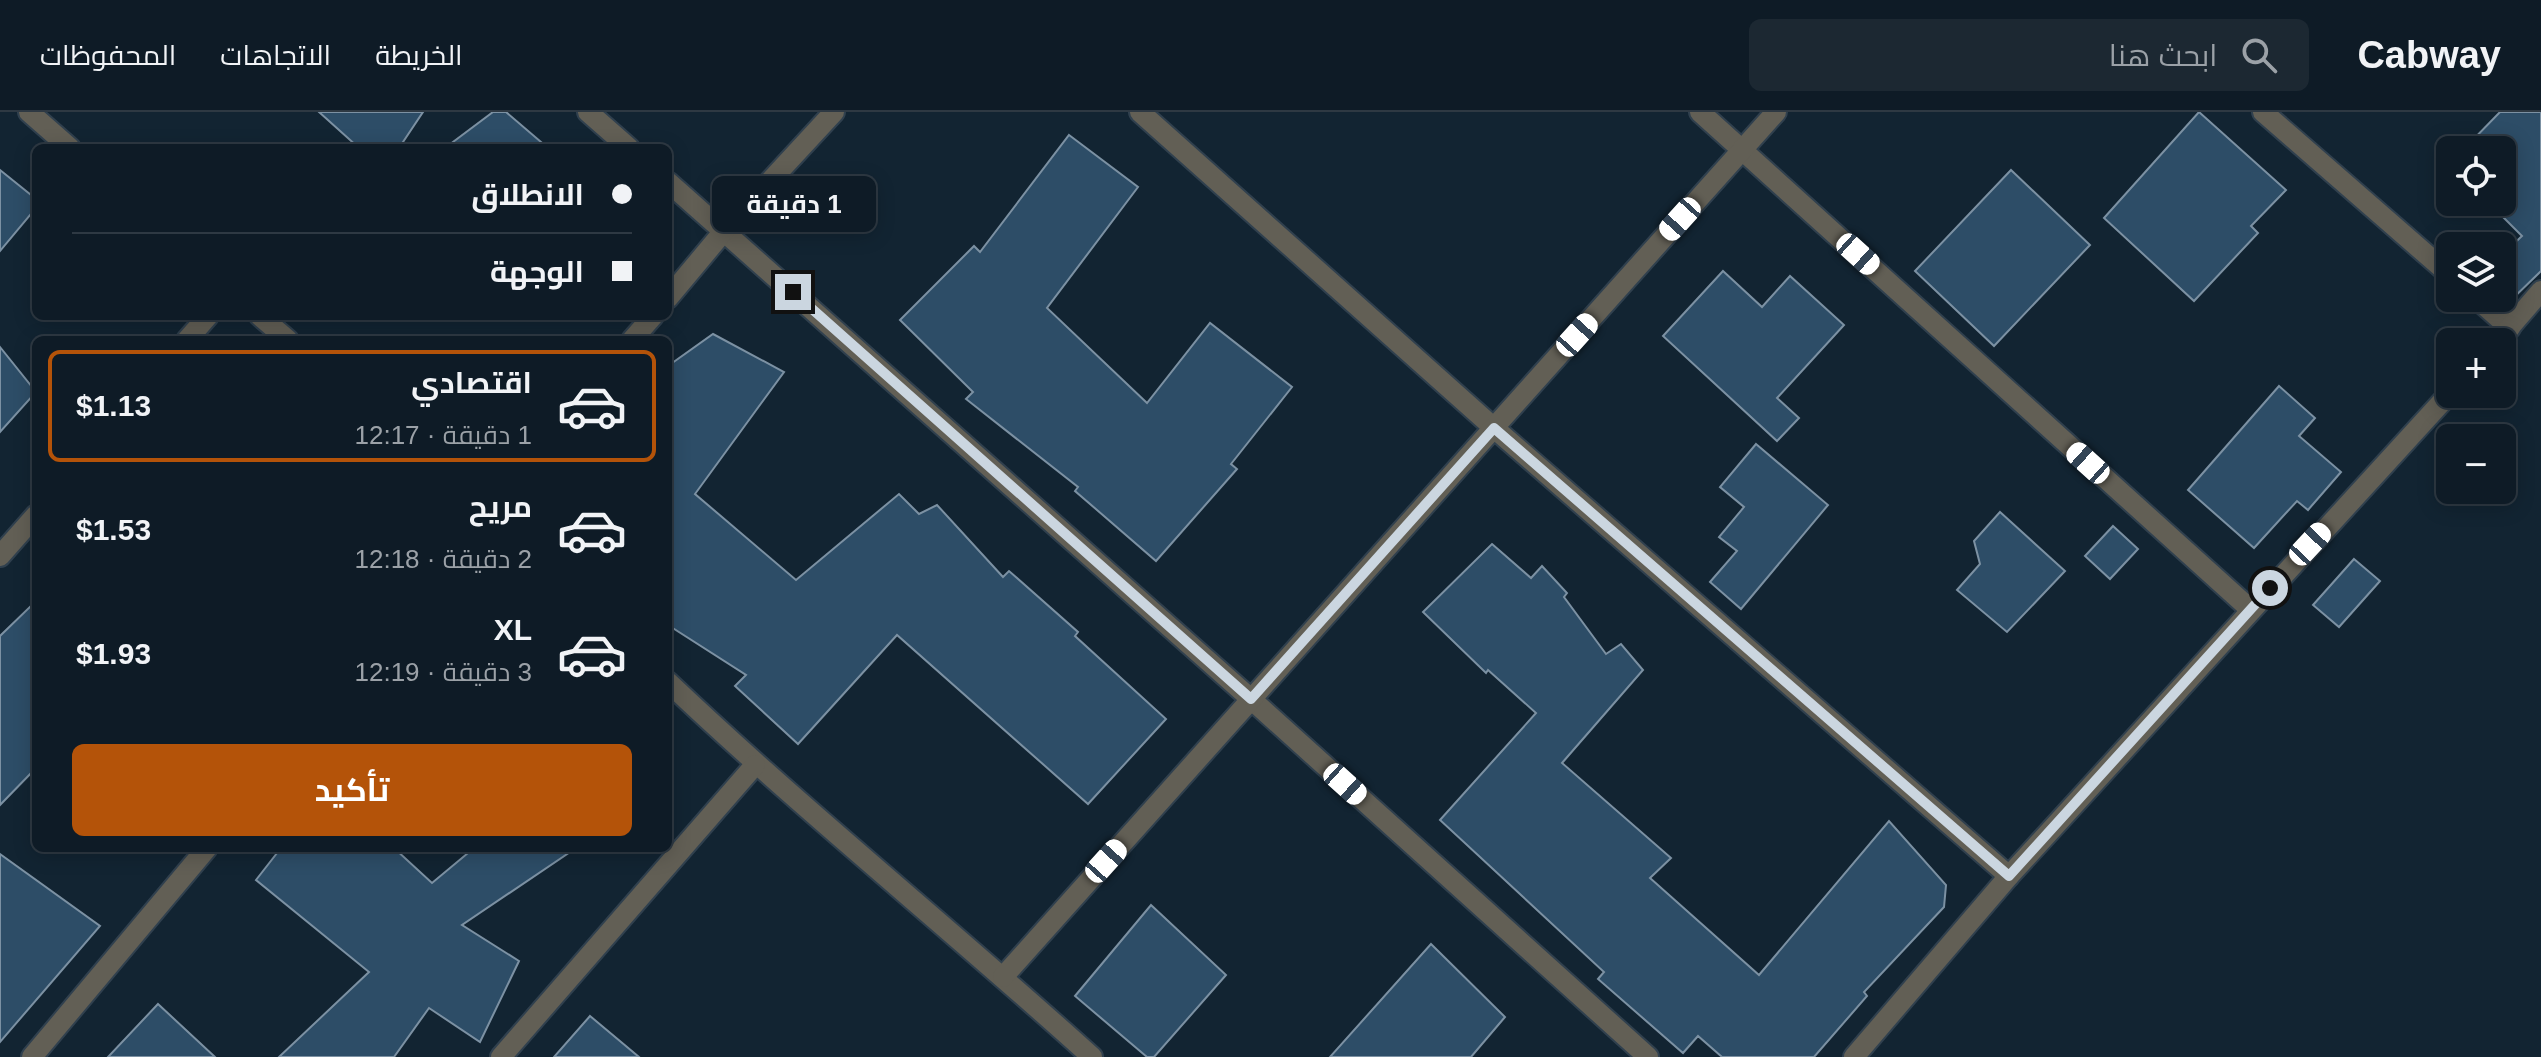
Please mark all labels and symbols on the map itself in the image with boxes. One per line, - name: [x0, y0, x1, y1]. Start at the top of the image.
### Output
- callout: 1 دقيقة: [711, 176, 875, 232]
- car: [1655, 193, 1705, 245]
- car: [1832, 229, 1884, 279]
- route end: [775, 274, 811, 310]
- car: [1552, 309, 1602, 361]
- car: [2062, 438, 2114, 488]
- car: [2285, 518, 2335, 570]
- route start: [2252, 570, 2288, 606]
- car: [1319, 759, 1371, 809]
- car: [1081, 835, 1131, 887]

